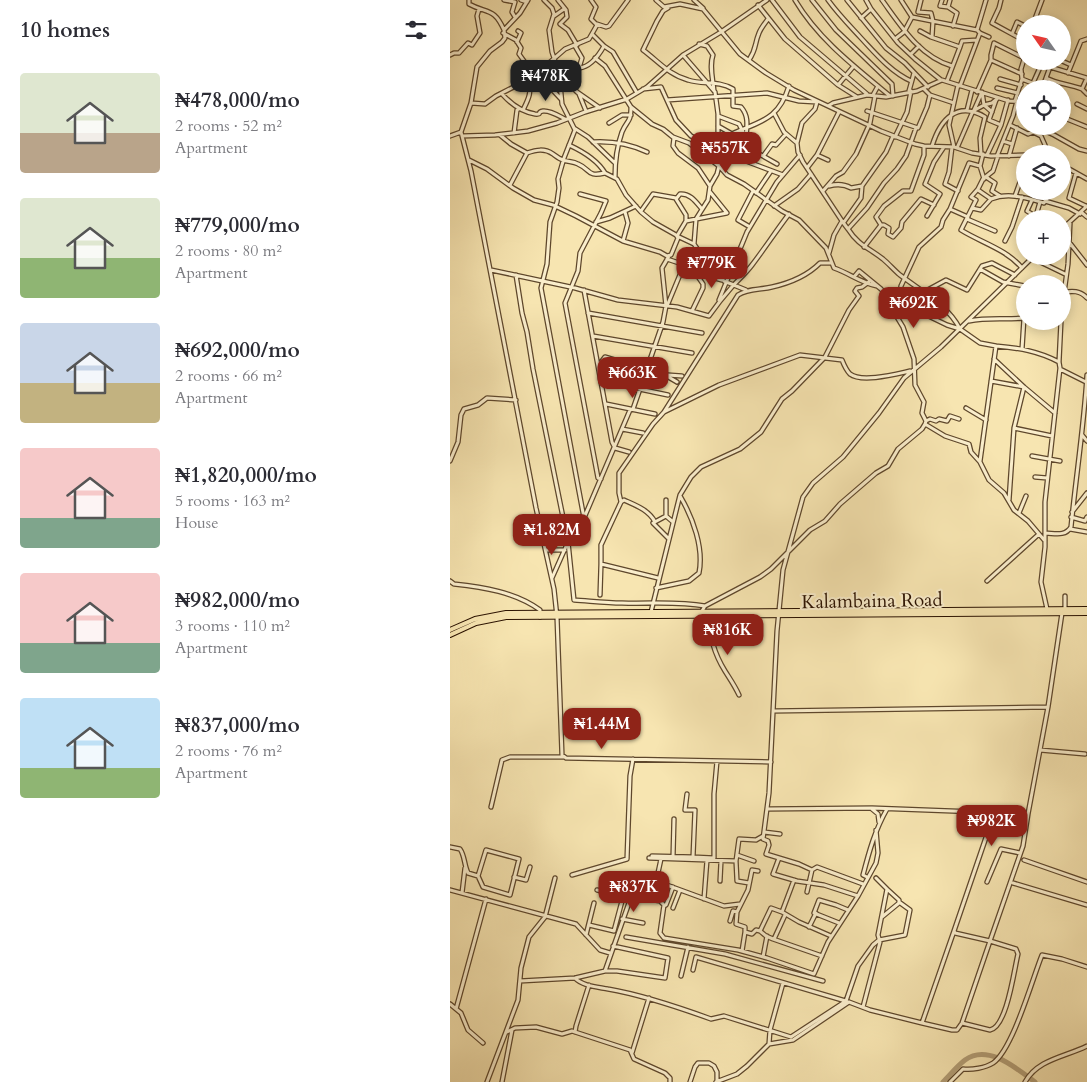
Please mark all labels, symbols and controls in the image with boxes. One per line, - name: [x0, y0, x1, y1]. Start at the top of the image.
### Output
- north arrow: [1016, 15, 1071, 70]
- map controls: [1016, 15, 1071, 330]
- text: 10 homes: [20, 16, 110, 45]
- icon: filters: [402, 16, 430, 44]
- pin: ₦478K: [511, 59, 581, 102]
- text: ₦478K: [521, 65, 571, 87]
- button: locate: [1016, 80, 1071, 135]
- text: ₦478,000/mo: [175, 86, 300, 115]
- icon: home: [60, 93, 120, 153]
- text: 2 rooms · 52 m²: [175, 115, 282, 137]
- pin: ₦557K: [691, 132, 761, 174]
- text: Apartment: [175, 137, 248, 159]
- text: ₦557K: [701, 137, 751, 159]
- button: layers: [1016, 145, 1071, 200]
- button: +: [1016, 210, 1071, 265]
- text: ₦779,000/mo: [175, 211, 300, 240]
- icon: home: [60, 218, 120, 278]
- text: 2 rooms · 80 m²: [175, 240, 282, 262]
- pin: ₦779K: [677, 246, 747, 289]
- text: ₦779K: [687, 252, 737, 274]
- text: Apartment: [175, 262, 248, 284]
- button: −: [1016, 275, 1071, 330]
- pin: ₦692K: [879, 286, 949, 329]
- text: ₦692K: [889, 292, 939, 314]
- text: ₦692,000/mo: [175, 336, 300, 365]
- icon: home: [60, 343, 120, 403]
- pin: ₦663K: [598, 356, 668, 399]
- text: ₦663K: [608, 362, 658, 384]
- text: 2 rooms · 66 m²: [175, 365, 282, 387]
- text: Apartment: [175, 387, 248, 409]
- text: ₦1,820,000/mo: [175, 461, 317, 490]
- icon: home: [60, 468, 120, 528]
- text: 5 rooms · 163 m²: [175, 490, 290, 512]
- text: House: [175, 512, 218, 534]
- pin: ₦1.82M: [511, 514, 593, 556]
- text: ₦1.82M: [524, 519, 580, 541]
- text: ₦982,000/mo: [175, 586, 300, 615]
- street label: Kalambaina Road: [801, 587, 943, 615]
- icon: home: [60, 593, 120, 653]
- pin: ₦816K: [693, 614, 763, 656]
- text: 3 rooms · 110 m²: [175, 615, 290, 637]
- text: ₦816K: [703, 619, 753, 641]
- text: Apartment: [175, 637, 248, 659]
- pin: ₦1.44M: [561, 708, 643, 750]
- text: ₦837,000/mo: [175, 711, 300, 740]
- text: ₦1.44M: [574, 713, 630, 735]
- icon: home: [60, 718, 120, 778]
- text: 2 rooms · 76 m²: [175, 740, 282, 762]
- text: Apartment: [175, 762, 248, 784]
- pin: ₦982K: [957, 804, 1027, 847]
- text: ₦982K: [967, 810, 1017, 832]
- pin: ₦837K: [599, 870, 669, 913]
- text: ₦837K: [609, 876, 659, 898]

